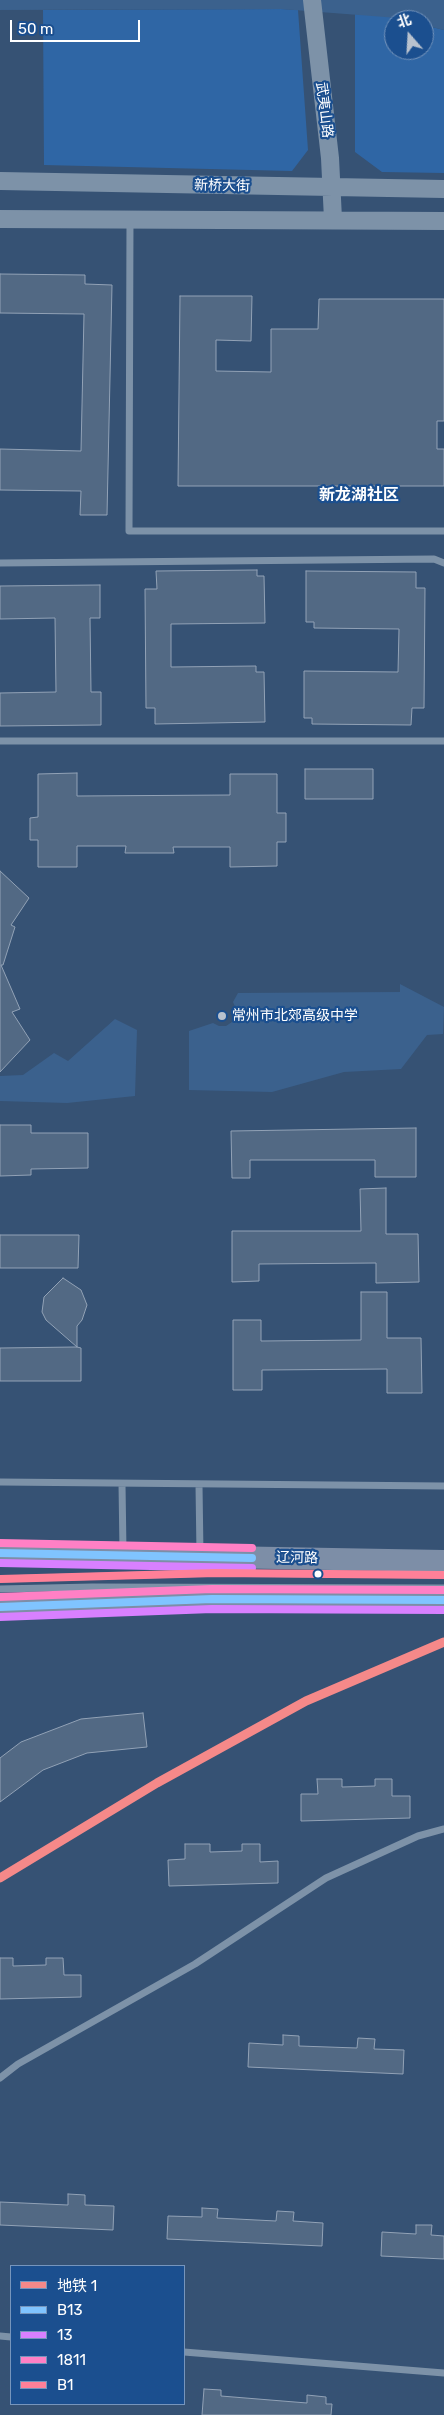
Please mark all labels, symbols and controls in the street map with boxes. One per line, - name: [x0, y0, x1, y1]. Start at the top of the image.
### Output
- scale bar: [12, 10, 142, 42]
- north arrow: [384, 10, 434, 60]
- text: 北: [395, 11, 414, 32]
- text: 50 m: [18, 20, 53, 38]
- street label: 武夷山路: [312, 81, 336, 139]
- street label: 新桥大街: [194, 177, 250, 195]
- district label: 新龙湖社区: [319, 485, 399, 505]
- place label: 常州市北郊高级中学: [232, 1008, 358, 1024]
- marker: 常州市北郊高级中学: [216, 1010, 228, 1022]
- street label: 辽河路: [276, 1549, 318, 1567]
- unlabelled marker: [313, 1569, 323, 1579]
- legend: [10, 2265, 185, 2405]
- text: 地铁 1: [57, 2277, 97, 2295]
- text: B13: [57, 2301, 82, 2319]
- text: 13: [57, 2326, 72, 2344]
- text: 1811: [57, 2351, 86, 2369]
- text: B1: [57, 2376, 73, 2394]

